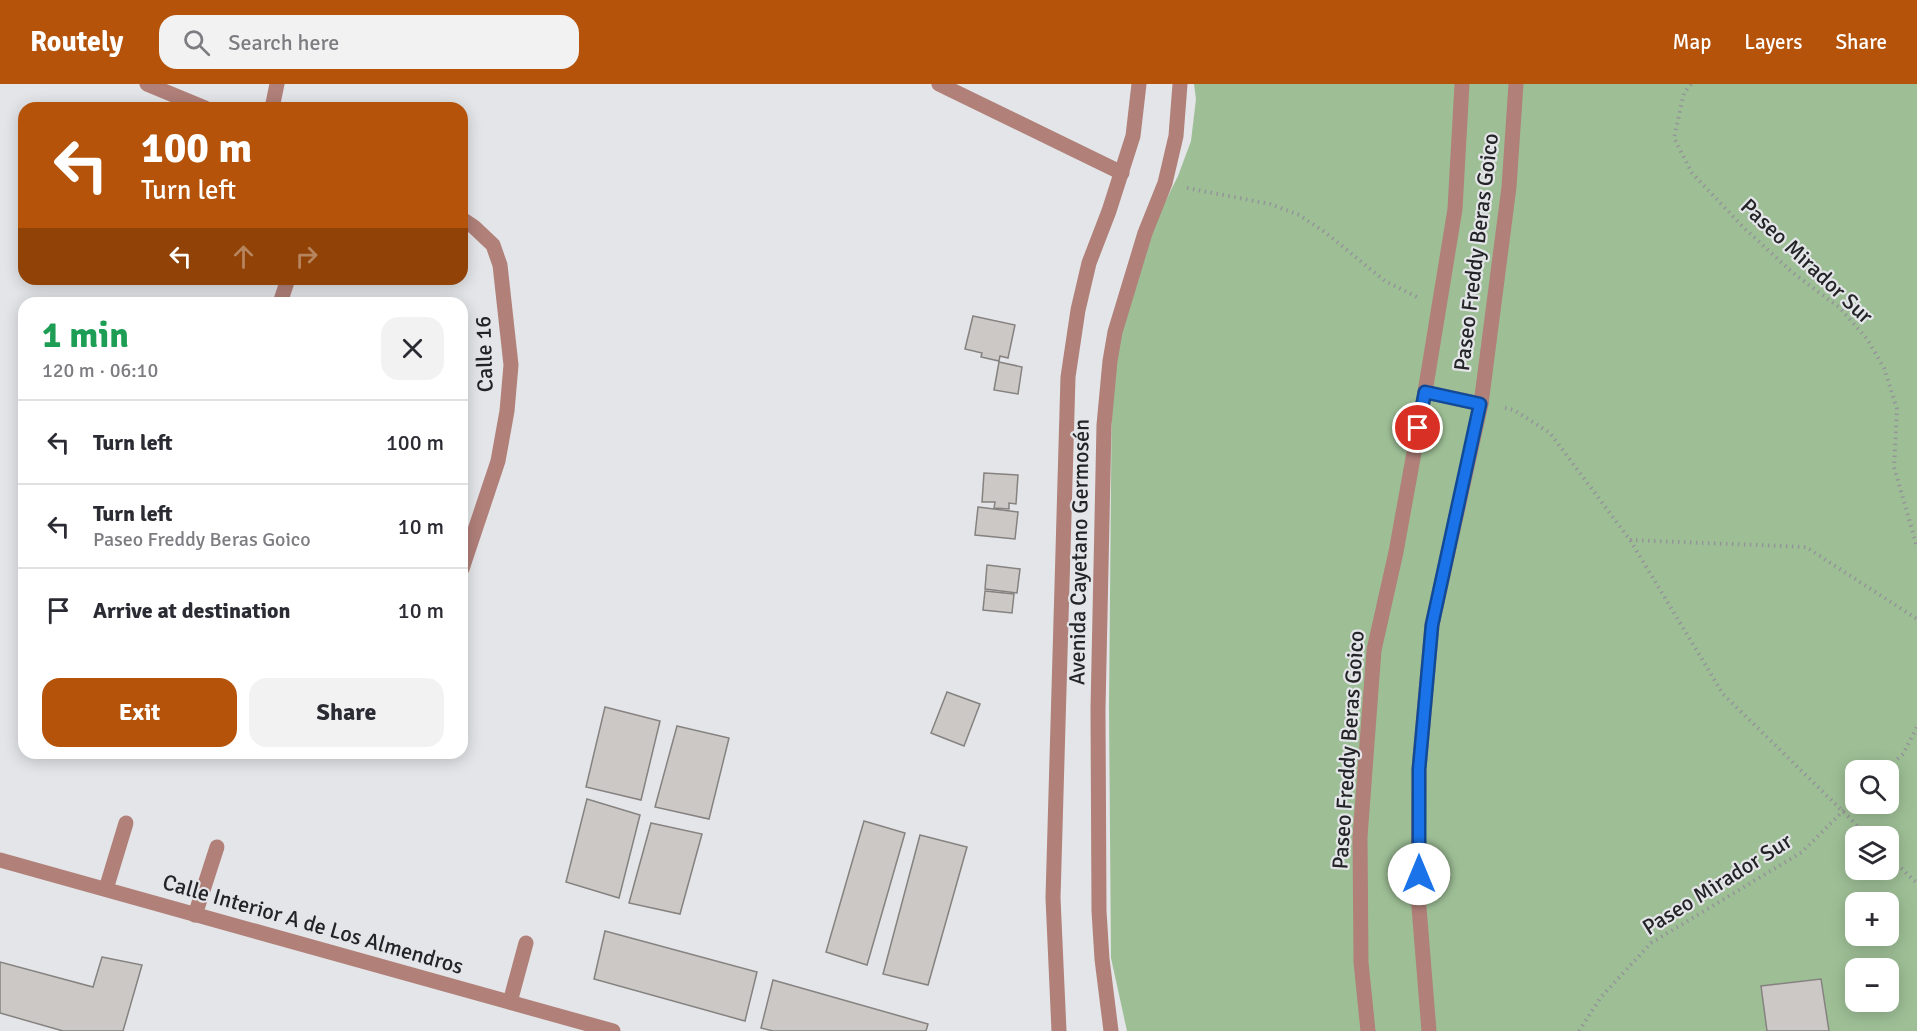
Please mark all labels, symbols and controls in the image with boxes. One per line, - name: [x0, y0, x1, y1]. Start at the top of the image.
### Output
- search box: [159, 15, 579, 69]
- text: Routely: [30, 25, 123, 59]
- icon: search: [180, 26, 213, 59]
- text: Search here: [228, 29, 339, 56]
- text: Map: [1673, 29, 1711, 55]
- text: Layers: [1744, 29, 1802, 55]
- text: Share: [1835, 29, 1887, 55]
- text: 100 m: [141, 123, 252, 174]
- icon: left: [42, 126, 120, 204]
- street label: Paseo Freddy Beras Goico: [1448, 132, 1504, 372]
- text: Turn left: [141, 174, 236, 207]
- street label: Paseo Mirador Sur: [1735, 193, 1879, 329]
- icon: left: [164, 240, 197, 273]
- icon: ahead: [227, 240, 260, 273]
- icon: right: [290, 240, 323, 273]
- text: 1 min: [42, 313, 129, 358]
- street label: Calle 16: [469, 315, 499, 393]
- button: close: [381, 317, 444, 380]
- text: 120 m · 06:10: [42, 358, 158, 383]
- pin: [1392, 402, 1443, 453]
- icon: arrive: [1401, 411, 1434, 444]
- street label: Avenida Cayetano Germosén: [1063, 419, 1095, 685]
- icon: left: [42, 426, 75, 459]
- text: Turn left: [93, 429, 173, 456]
- text: 100 m: [386, 429, 444, 456]
- text: Turn left: [93, 500, 173, 527]
- icon: left: [42, 510, 75, 543]
- text: 10 m: [398, 513, 444, 540]
- text: Paseo Freddy Beras Goico: [93, 527, 311, 552]
- icon: arrive: [42, 594, 75, 627]
- text: Arrive at destination: [93, 597, 290, 624]
- text: 10 m: [398, 597, 444, 624]
- street label: Paseo Freddy Beras Goico: [1326, 630, 1370, 870]
- button: Exit: [42, 678, 237, 747]
- button: Share: [249, 678, 444, 747]
- map controls: [1845, 760, 1899, 1012]
- button: search: [1845, 760, 1899, 814]
- button: layers: [1845, 826, 1899, 880]
- street label: Paseo Mirador Sur: [1637, 827, 1797, 941]
- position arrow: [1387, 842, 1451, 906]
- street label: Calle Interior A de Los Almendros: [159, 868, 467, 980]
- button: +: [1845, 892, 1899, 946]
- button: −: [1845, 958, 1899, 1012]

